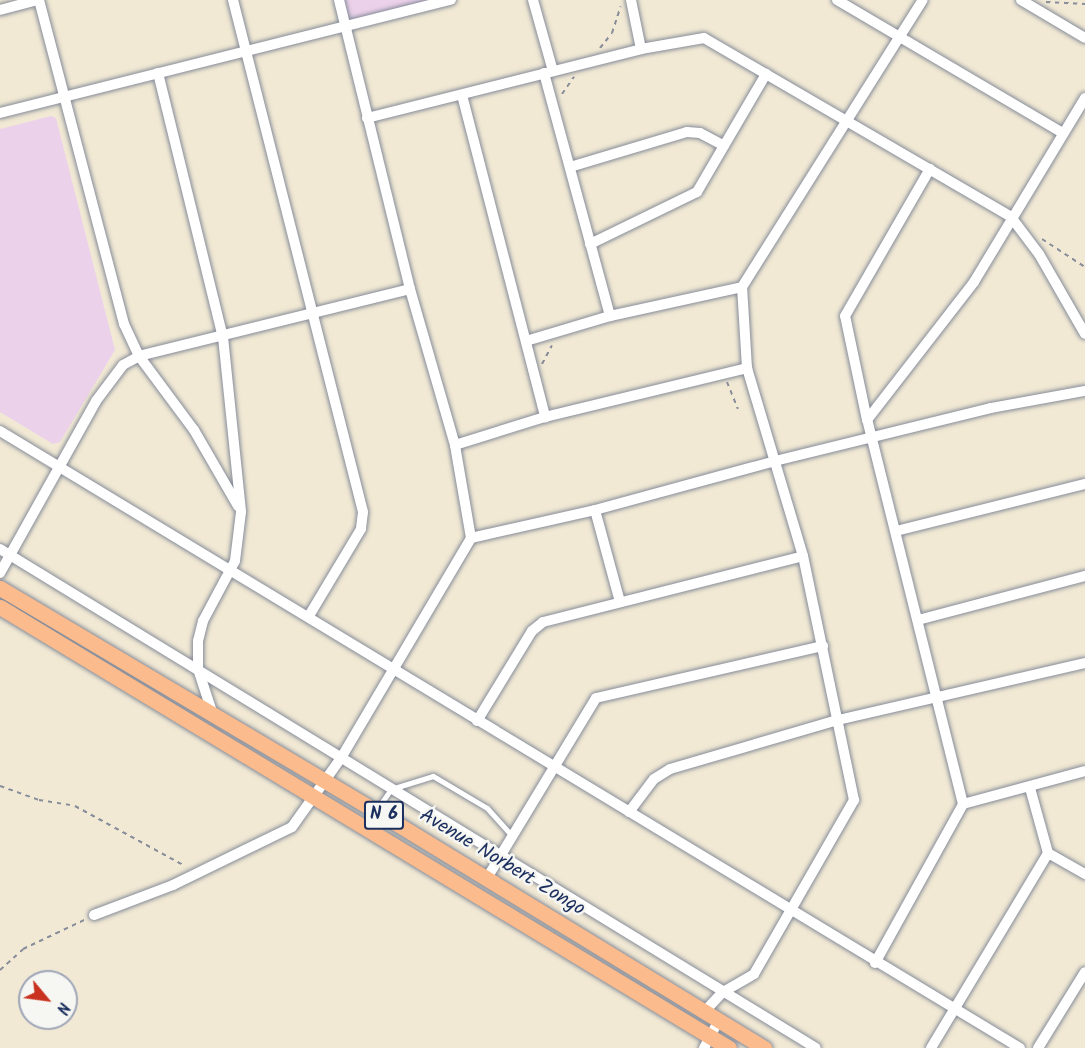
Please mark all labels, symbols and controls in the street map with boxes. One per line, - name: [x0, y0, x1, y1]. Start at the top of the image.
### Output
- road number: N 6: [363, 800, 405, 830]
- street label: Avenue Norbert Zongo: [415, 804, 589, 922]
- north arrow: [18, 970, 78, 1030]
- text: N: [49, 998, 76, 1018]

